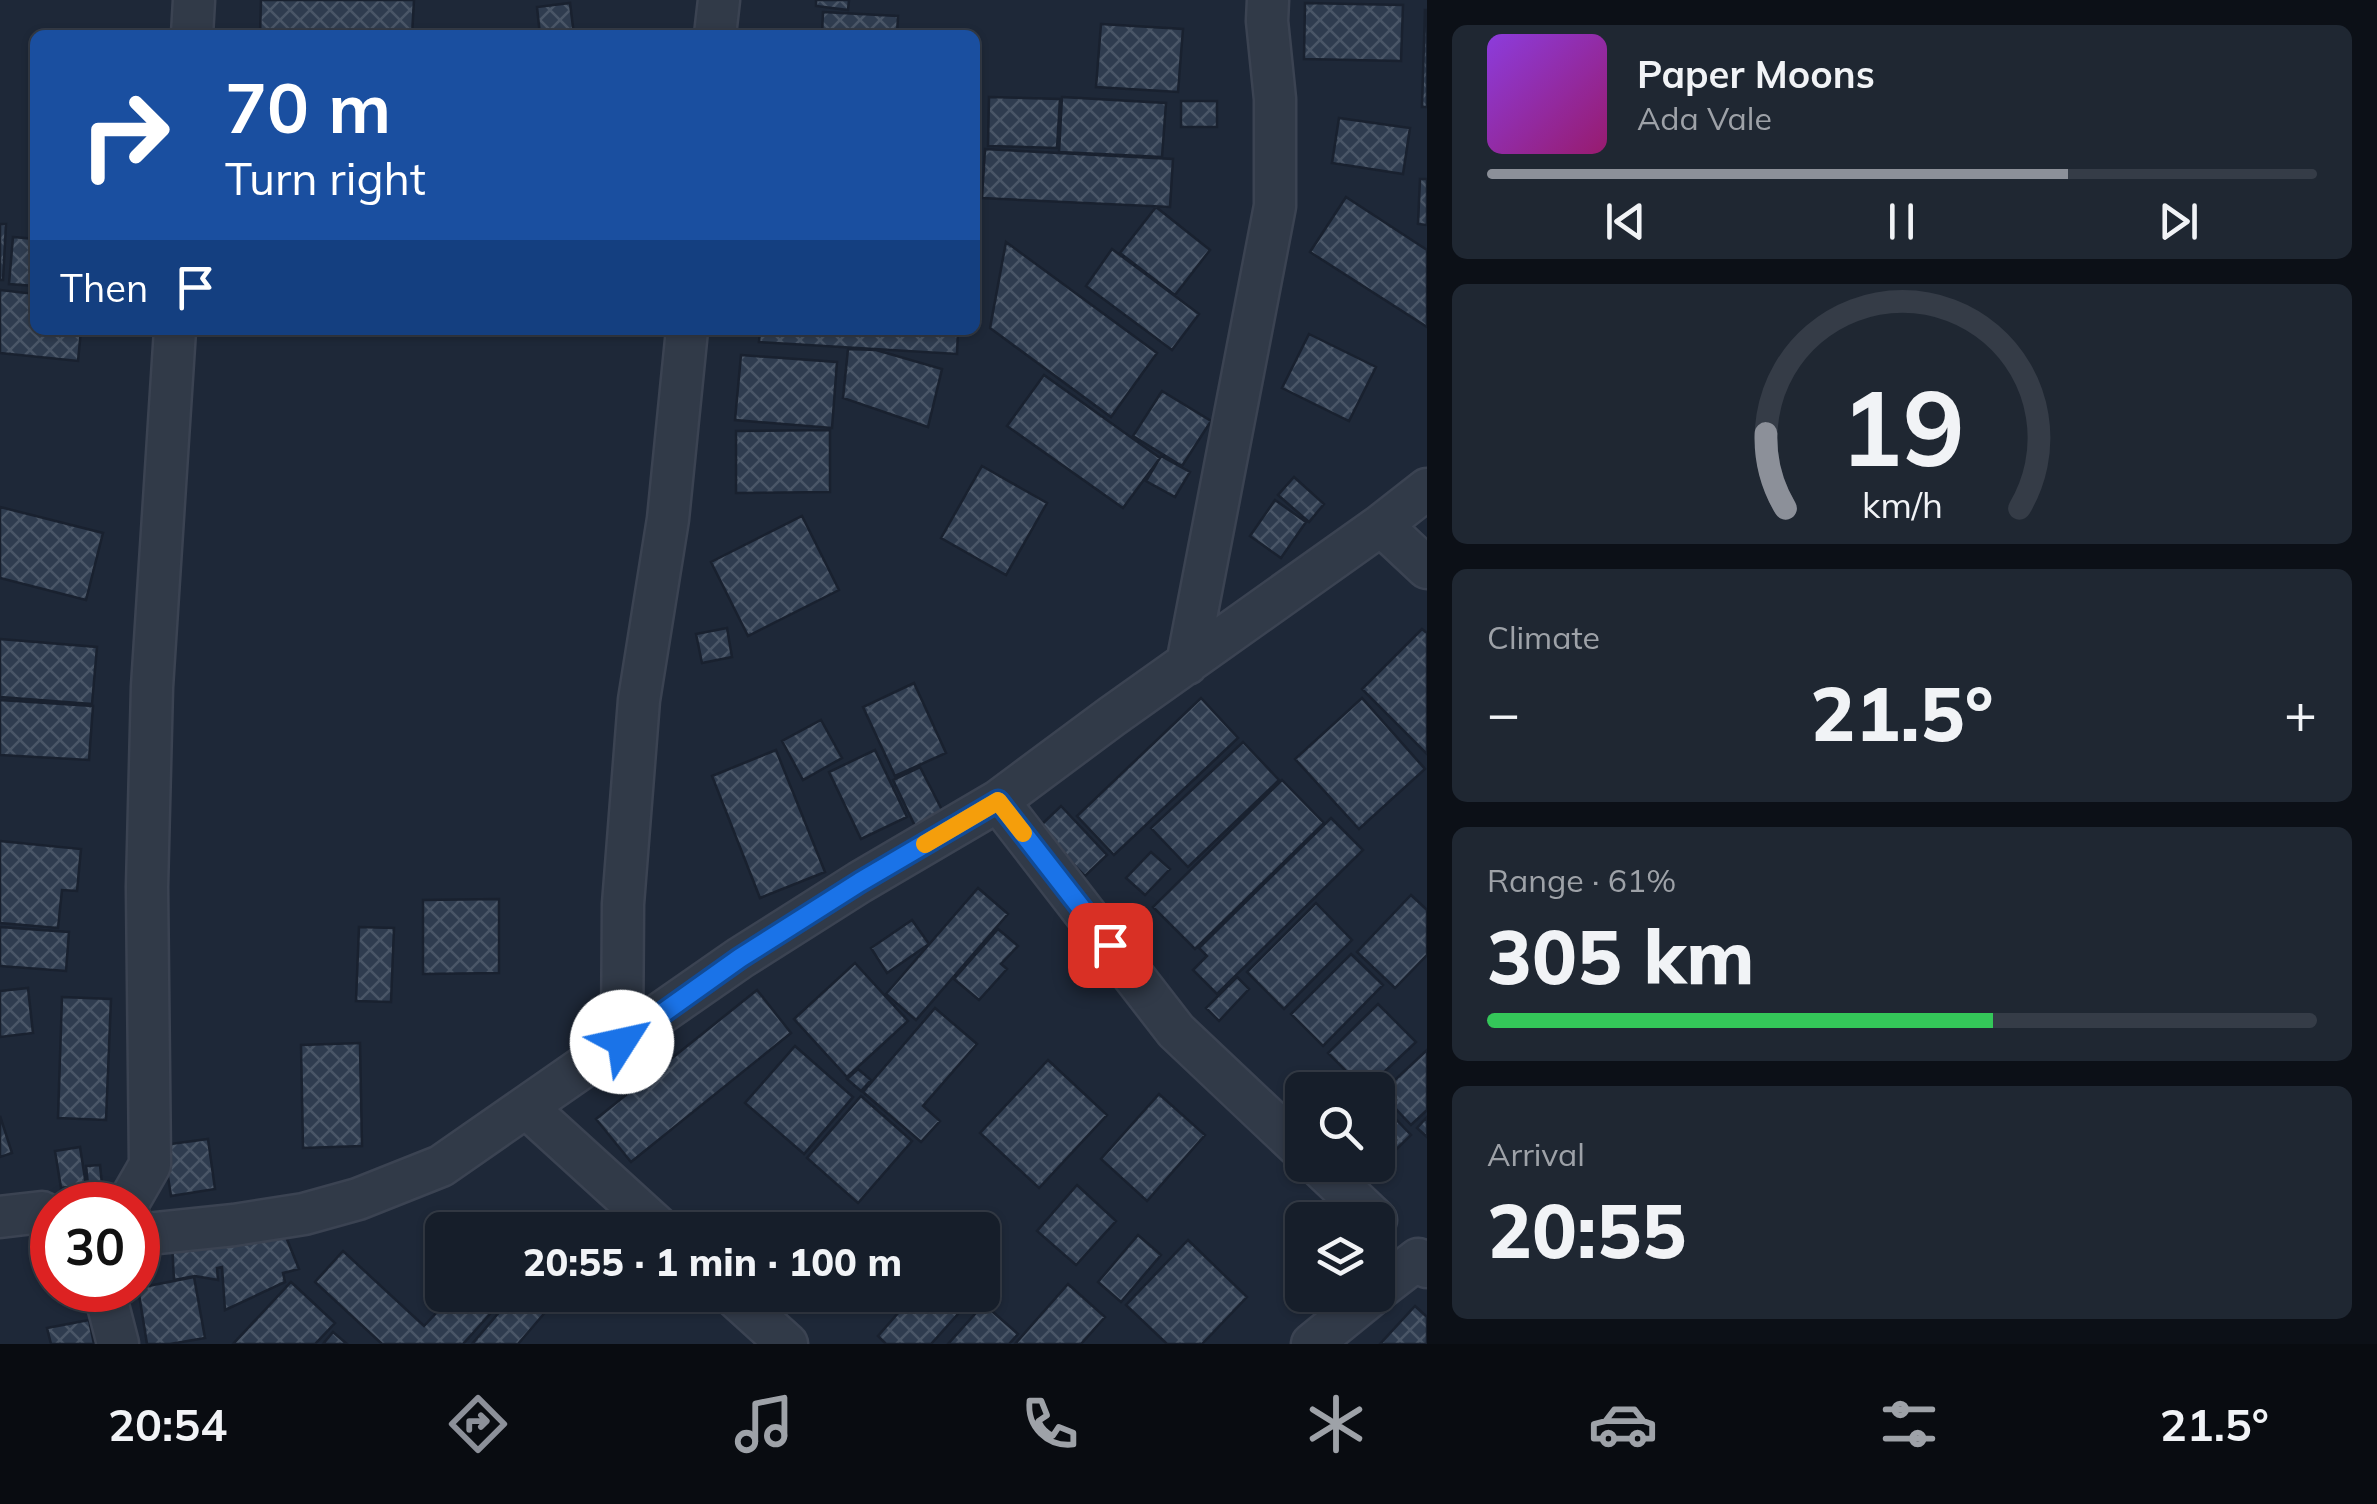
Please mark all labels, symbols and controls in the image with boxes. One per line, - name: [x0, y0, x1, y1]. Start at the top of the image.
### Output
- text: Paper Moons: [1637, 50, 1875, 98]
- text: 70 m: [225, 63, 391, 151]
- icon: right: [60, 70, 190, 200]
- text: Ada Vale: [1637, 98, 1772, 138]
- text: Turn right: [225, 150, 426, 206]
- icon: previous: [1598, 194, 1653, 249]
- icon: pause: [1874, 194, 1929, 249]
- icon: next: [2151, 194, 2206, 249]
- icon: arrive: [168, 260, 223, 315]
- text: Then: [60, 264, 148, 312]
- text: 19: [1840, 361, 1964, 492]
- text: km/h: [1862, 482, 1942, 527]
- text: Climate: [1487, 617, 1600, 657]
- text: 21.5°: [1810, 666, 1994, 760]
- text: −: [1487, 678, 1520, 747]
- text: +: [2284, 678, 2317, 747]
- text: Range · 61%: [1487, 860, 1676, 900]
- pin: [1068, 903, 1153, 988]
- text: 305 km: [1487, 909, 1755, 1003]
- icon: arrive: [1083, 918, 1138, 973]
- position arrow: [570, 990, 674, 1094]
- map controls: [1285, 1072, 1395, 1312]
- button: search: [1285, 1072, 1395, 1182]
- text: Arrival: [1487, 1134, 1585, 1174]
- speed limit sign: 30: [30, 1182, 160, 1312]
- text: 20:55: [1487, 1183, 1687, 1277]
- button: layers: [1285, 1202, 1395, 1312]
- text: 20:55 · 1 min · 100 m: [523, 1238, 902, 1286]
- icon: directions: [443, 1389, 513, 1459]
- icon: music: [729, 1389, 799, 1459]
- icon: phone: [1015, 1389, 1085, 1459]
- icon: climate: [1301, 1389, 1371, 1459]
- icon: car: [1588, 1389, 1658, 1459]
- icon: filters: [1874, 1389, 1944, 1459]
- text: 20:54: [108, 1396, 227, 1452]
- text: 21.5°: [2160, 1396, 2269, 1452]

